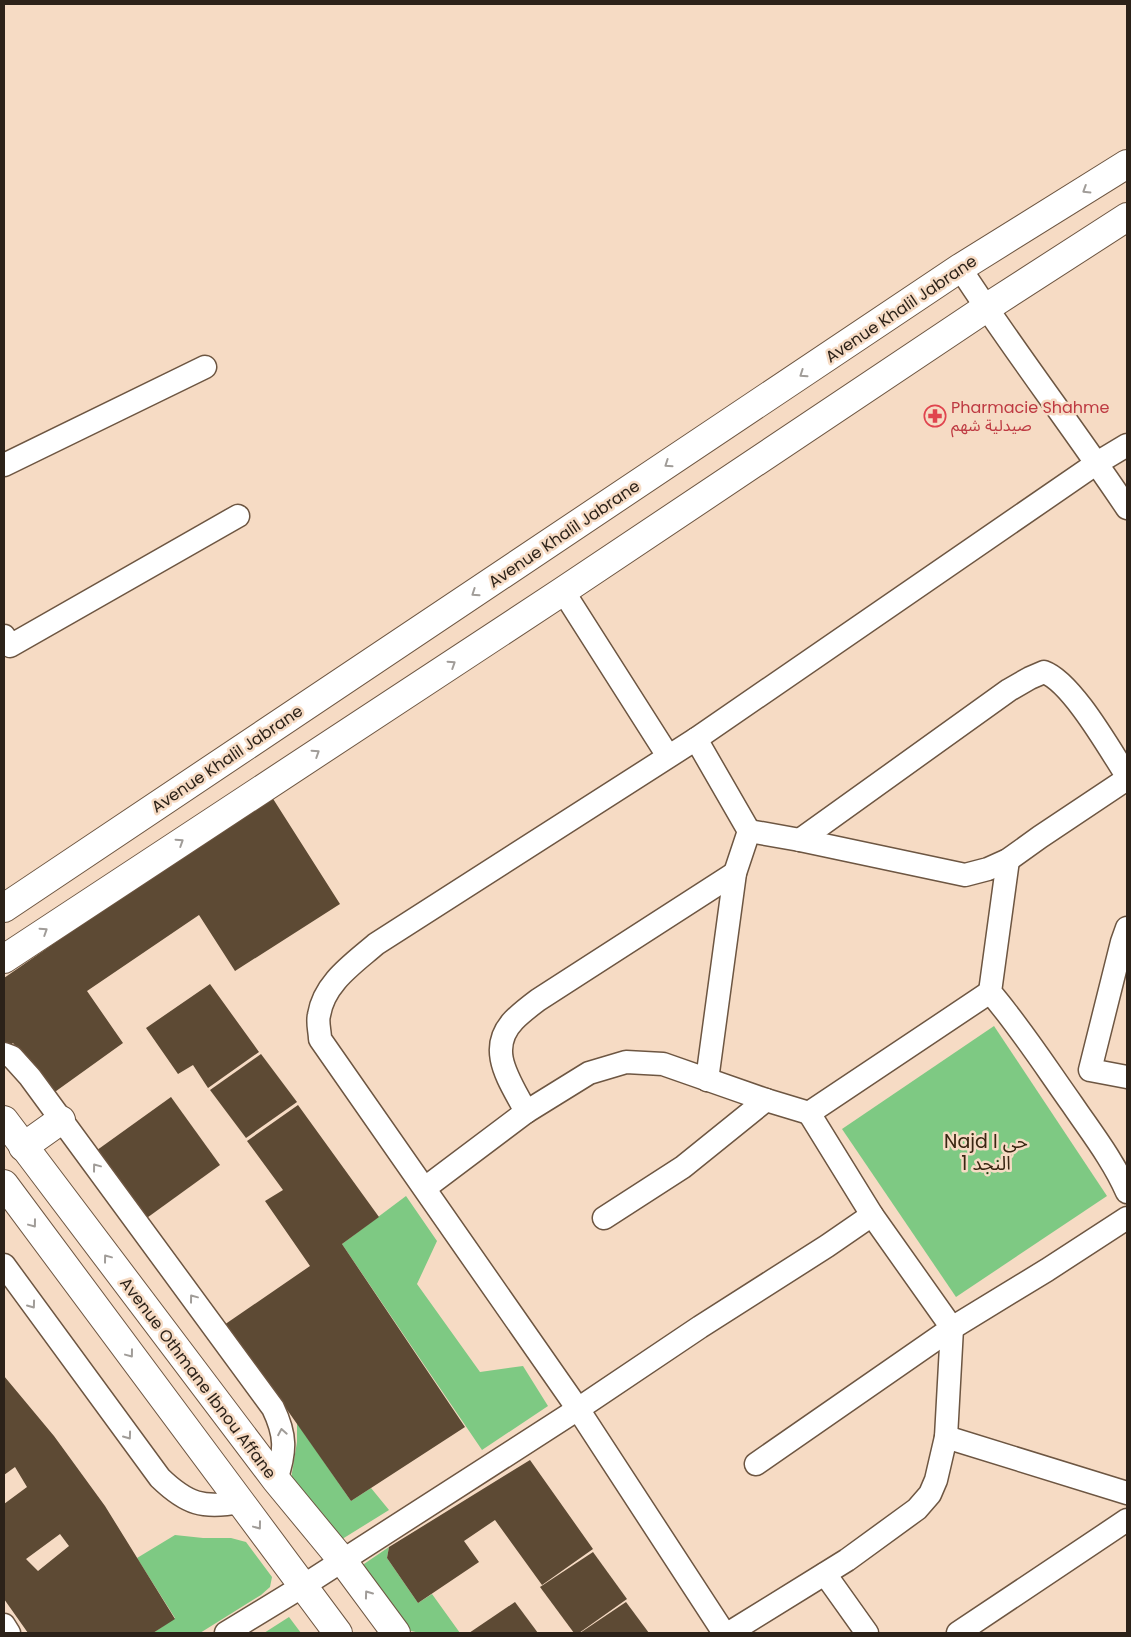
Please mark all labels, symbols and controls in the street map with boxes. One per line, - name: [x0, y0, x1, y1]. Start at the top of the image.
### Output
- one-way arrow: [1082, 183, 1091, 193]
- street label: Avenue Khalil Jabrane: [821, 250, 981, 368]
- one-way arrow: [799, 367, 808, 377]
- place label: Pharmacie Shahme صيدلية شهم: [951, 396, 1110, 438]
- pharmacy icon: Pharmacie Shahme صيدلية شهم: [923, 404, 947, 428]
- one-way arrow: [664, 458, 674, 467]
- street label: Avenue Khalil Jabrane: [484, 475, 644, 593]
- one-way arrow: [471, 587, 480, 596]
- one-way arrow: [446, 661, 456, 670]
- street label: Avenue Khalil Jabrane: [147, 700, 307, 818]
- one-way arrow: [310, 750, 320, 759]
- one-way arrow: [174, 839, 184, 848]
- one-way arrow: [39, 928, 48, 938]
- district label: Najd I حي النجد 1: [944, 1128, 1028, 1177]
- one-way arrow: [93, 1163, 102, 1173]
- one-way arrow: [27, 1218, 36, 1228]
- one-way arrow: [105, 1255, 113, 1264]
- street label: Avenue Othmane Ibnou Affane: [115, 1273, 281, 1484]
- one-way arrow: [190, 1295, 198, 1304]
- one-way arrow: [27, 1299, 35, 1308]
- one-way arrow: [124, 1348, 133, 1358]
- one-way arrow: [277, 1428, 288, 1437]
- one-way arrow: [122, 1430, 131, 1440]
- one-way arrow: [252, 1520, 261, 1530]
- one-way arrow: [365, 1591, 373, 1600]

